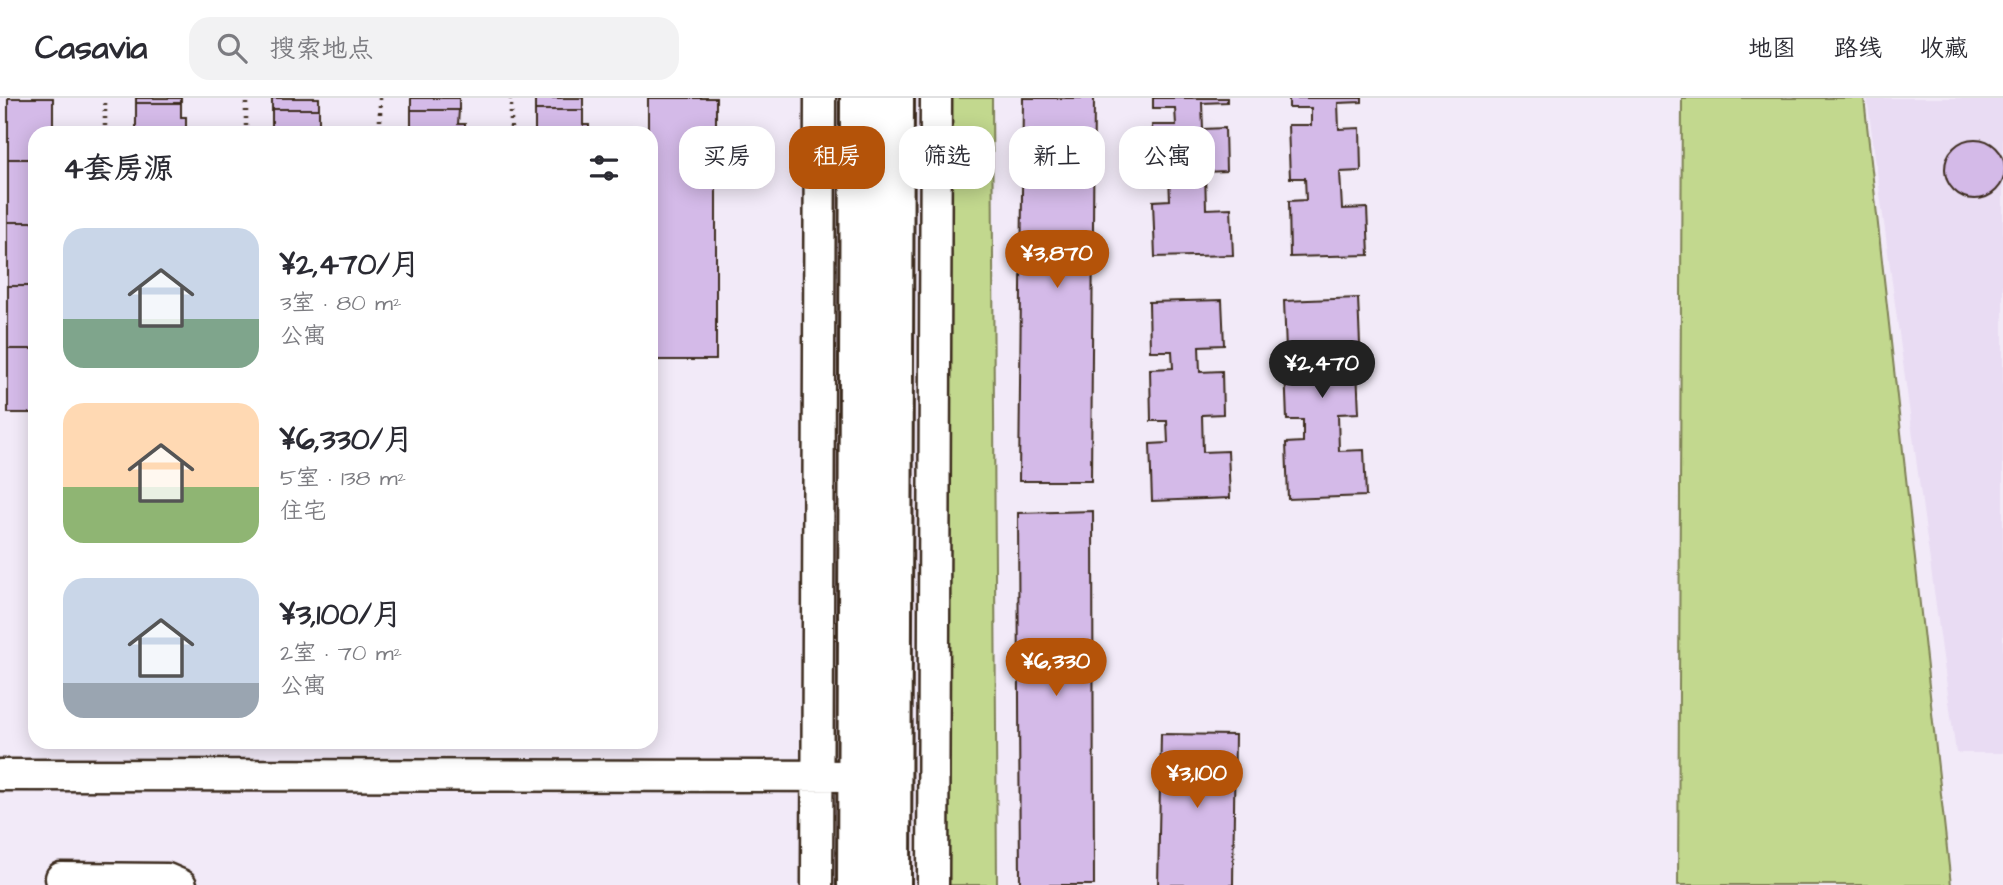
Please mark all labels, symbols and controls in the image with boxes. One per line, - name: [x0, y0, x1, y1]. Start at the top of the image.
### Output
- search box: [189, 17, 679, 80]
- text: Casavia: [35, 25, 147, 71]
- icon: search: [213, 29, 251, 67]
- text: 搜索地点: [269, 31, 373, 67]
- text: 地图: [1748, 32, 1796, 66]
- text: 路线: [1834, 32, 1882, 66]
- text: 收藏: [1920, 32, 1968, 66]
- chip: 买房: [679, 126, 775, 189]
- chip: 租房: [789, 126, 885, 189]
- chip: 筛选: [899, 126, 995, 189]
- chip: 新上: [1009, 126, 1105, 189]
- chip: 公寓: [1119, 126, 1215, 189]
- text: 4套房源: [63, 148, 173, 190]
- icon: filters: [585, 149, 623, 187]
- pin: ¥3,870: [1000, 230, 1114, 290]
- text: ¥3,870: [1021, 237, 1093, 269]
- text: ¥2,470/月: [280, 244, 420, 286]
- icon: home: [119, 256, 203, 340]
- text: 3室 · 80 m²: [280, 287, 402, 319]
- text: 公寓: [280, 320, 326, 352]
- pin: ¥2,470: [1265, 341, 1379, 400]
- text: ¥2,470: [1285, 347, 1359, 379]
- text: ¥6,330/月: [280, 419, 413, 461]
- icon: home: [119, 431, 203, 515]
- text: 5室 · 138 m²: [280, 462, 406, 494]
- text: 住宅: [280, 495, 326, 527]
- text: ¥3,100/月: [280, 594, 402, 636]
- icon: home: [119, 606, 203, 690]
- text: 2室 · 70 m²: [280, 637, 402, 669]
- pin: ¥6,330: [999, 638, 1113, 698]
- text: ¥6,330: [1022, 645, 1090, 677]
- text: 公寓: [280, 670, 326, 702]
- pin: ¥3,100: [1140, 750, 1254, 810]
- text: ¥3,100: [1167, 757, 1227, 789]

